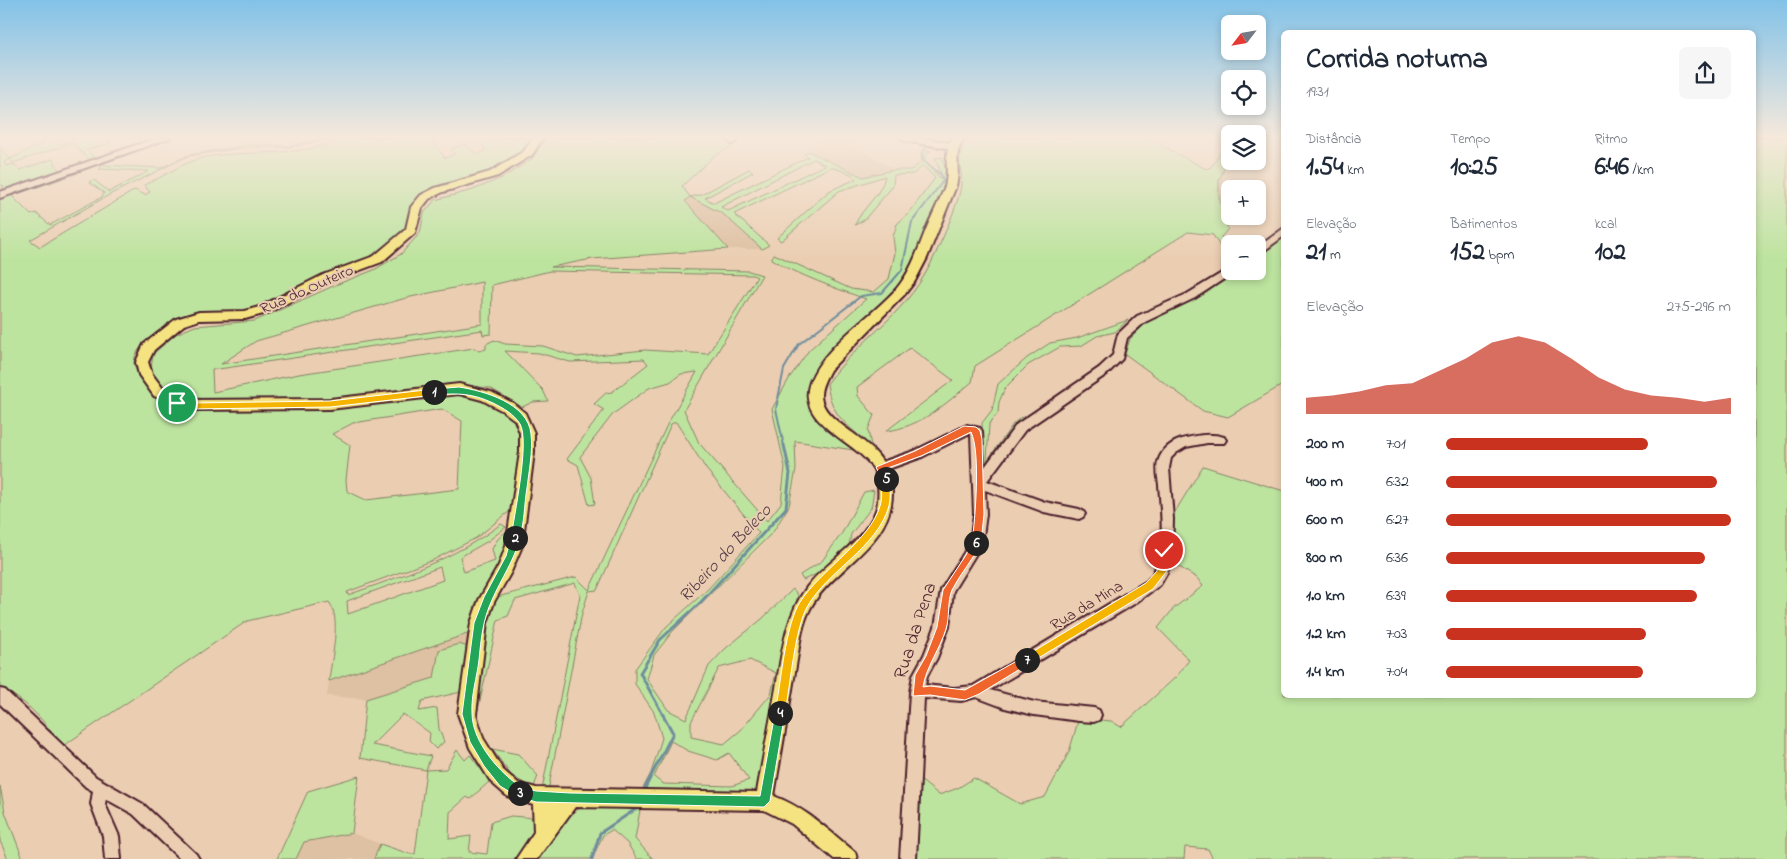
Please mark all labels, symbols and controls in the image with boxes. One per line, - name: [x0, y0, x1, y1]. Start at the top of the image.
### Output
- north arrow: [1221, 15, 1266, 60]
- map controls: [1221, 15, 1266, 280]
- text: Corrida noturna: [1306, 40, 1488, 81]
- button: share: [1679, 47, 1731, 99]
- button: locate: [1221, 70, 1266, 115]
- text: 19:31: [1306, 80, 1329, 104]
- button: layers: [1221, 125, 1266, 170]
- text: Distância: [1306, 129, 1361, 150]
- text: Tempo: [1450, 129, 1490, 150]
- text: Ritmo: [1595, 129, 1628, 150]
- text: 1.54: [1306, 150, 1344, 186]
- text: 10:25: [1450, 150, 1498, 186]
- text: 6:46: [1595, 150, 1629, 186]
- text: km: [1344, 160, 1364, 181]
- text: /km: [1629, 160, 1654, 181]
- button: +: [1221, 180, 1266, 225]
- text: Elevação: [1306, 214, 1357, 235]
- text: Batimentos: [1450, 214, 1518, 235]
- text: kcal: [1595, 214, 1617, 235]
- button: −: [1221, 235, 1266, 280]
- text: 21: [1306, 235, 1326, 271]
- text: 152: [1450, 235, 1485, 271]
- text: 102: [1595, 235, 1626, 271]
- text: m: [1326, 245, 1341, 266]
- text: bpm: [1485, 245, 1514, 266]
- street label: Rua do Outeiro: [256, 259, 358, 321]
- text: Elevação: [1306, 295, 1364, 319]
- text: 275–296 m: [1666, 295, 1731, 319]
- pin: 1: [422, 380, 446, 404]
- pin: [156, 382, 198, 424]
- text: 1: [432, 382, 437, 403]
- icon: arrive: [163, 389, 191, 417]
- text: 200 m: [1306, 432, 1344, 456]
- text: 7:01: [1386, 432, 1406, 456]
- pin: 5: [874, 466, 898, 492]
- text: 5: [882, 469, 891, 490]
- text: 400 m: [1306, 470, 1343, 494]
- text: 6:32: [1386, 470, 1409, 494]
- water label: Ribeiro do Beleco: [674, 499, 779, 609]
- text: 600 m: [1306, 508, 1343, 532]
- text: 6:27: [1386, 508, 1409, 532]
- pin: 2: [502, 526, 528, 550]
- text: 2: [512, 528, 519, 549]
- pin: [1143, 529, 1185, 571]
- pin: 6: [964, 530, 988, 556]
- text: 6: [973, 533, 980, 554]
- icon: check: [1150, 536, 1178, 564]
- text: 800 m: [1306, 546, 1342, 570]
- text: 6:36: [1386, 546, 1408, 570]
- street label: Rua da Mina: [1046, 575, 1128, 637]
- street label: Rua da Pena: [888, 579, 944, 683]
- text: 1.0 km: [1306, 584, 1345, 608]
- text: 6:39: [1386, 584, 1406, 608]
- text: 1.2 km: [1306, 622, 1346, 646]
- text: 7:03: [1386, 622, 1407, 646]
- pin: 7: [1014, 648, 1040, 672]
- text: 7: [1025, 650, 1030, 671]
- text: 1.4 km: [1306, 660, 1344, 684]
- text: 7:04: [1386, 660, 1407, 684]
- pin: 4: [768, 700, 792, 726]
- text: 4: [778, 703, 783, 724]
- pin: 3: [508, 780, 532, 806]
- text: 3: [518, 783, 523, 804]

